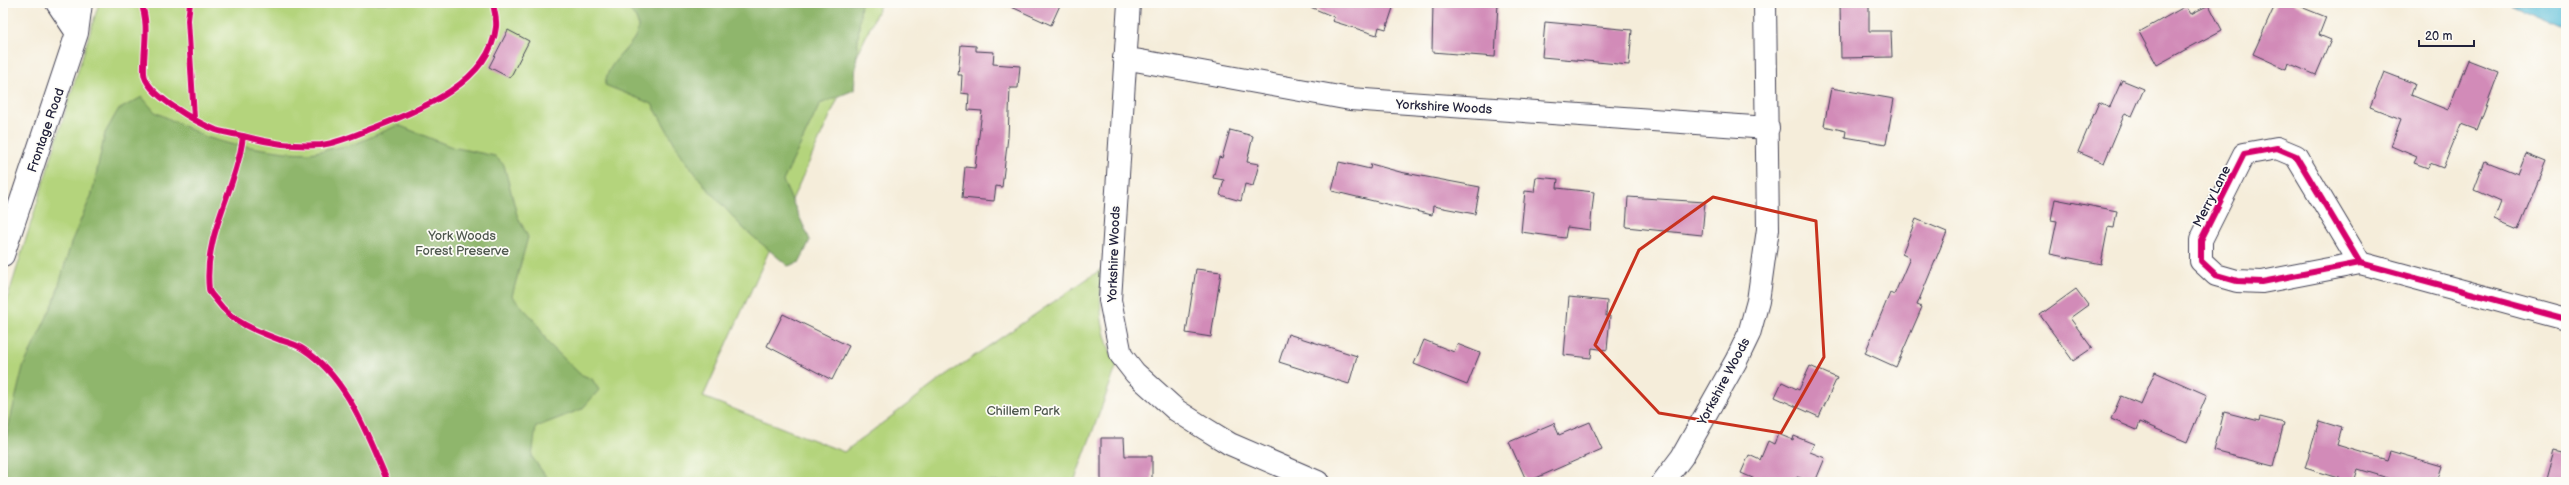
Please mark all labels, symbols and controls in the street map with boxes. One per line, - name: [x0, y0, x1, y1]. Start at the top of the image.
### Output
- scale bar: [2419, 22, 2474, 48]
- text: 20 m: [2425, 29, 2452, 44]
- street label: Frontage Road: [24, 86, 68, 175]
- street label: Yorkshire Woods: [1394, 96, 1493, 118]
- street label: Merry Lane: [2190, 163, 2234, 230]
- street label: Yorkshire Woods: [1104, 205, 1124, 304]
- park label: York Woods Forest Preserve: [415, 228, 509, 259]
- street label: Yorkshire Woods: [1694, 335, 1754, 429]
- park label: Chillem Park: [986, 403, 1060, 419]

